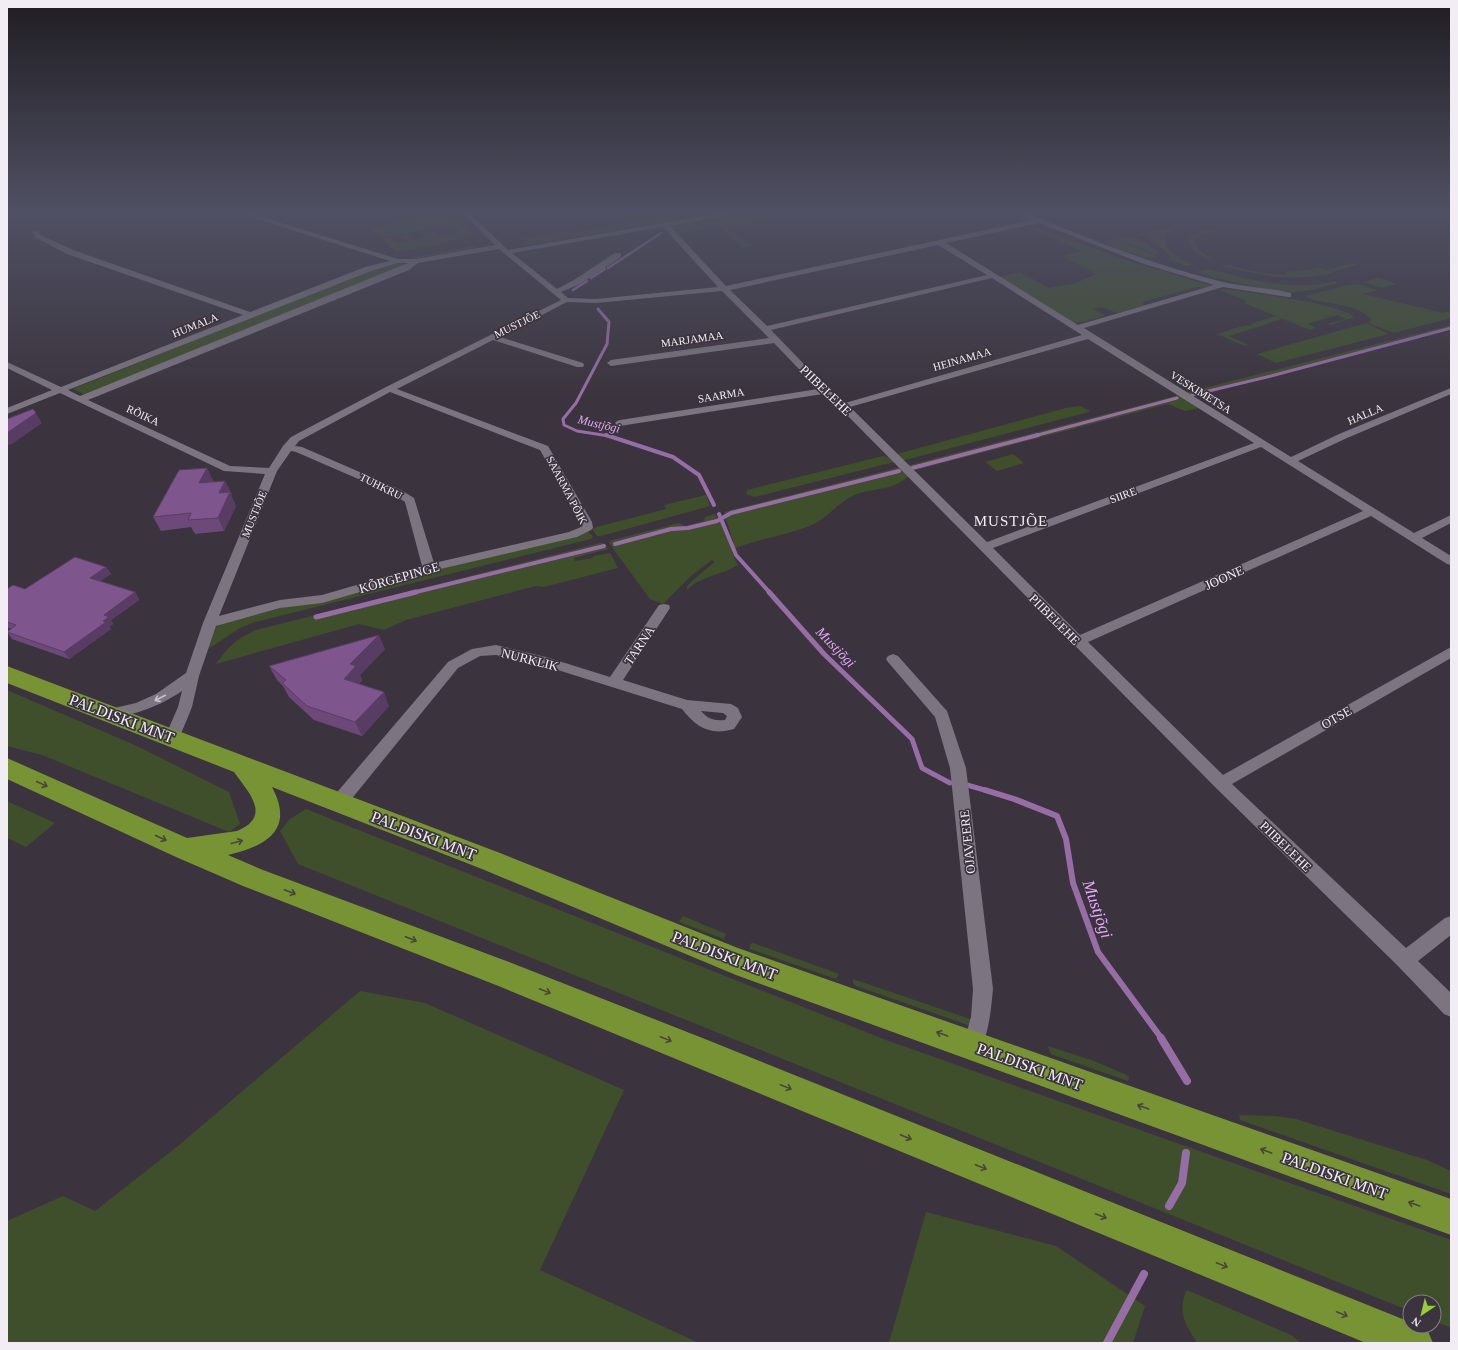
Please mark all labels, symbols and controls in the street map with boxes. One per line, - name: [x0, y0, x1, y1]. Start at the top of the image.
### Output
- street label: MUSTJÕE: [492, 308, 542, 340]
- street label: HUMALA: [170, 310, 220, 340]
- street label: MARJAMAA: [660, 329, 724, 349]
- street label: HEINAMAA: [932, 345, 992, 373]
- street label: PIIBELEHE: [797, 362, 855, 419]
- street label: VESKIMETSA: [1168, 368, 1234, 416]
- street label: SAARMA: [697, 385, 745, 405]
- street label: HALLA: [1345, 401, 1385, 427]
- street label: RÕIKA: [125, 402, 161, 428]
- water label: Mustjõgi: [576, 412, 621, 436]
- street label: SAARMA PÕIK: [544, 454, 590, 526]
- street label: TUHKRU: [358, 471, 404, 501]
- street label: SIIRE: [1108, 485, 1138, 505]
- street label: MUSTJÕE: [239, 489, 269, 539]
- district label: MUSTJÕE: [974, 513, 1048, 529]
- street label: KÕRGEPINGE: [357, 559, 441, 596]
- street label: JOONE: [1202, 562, 1246, 593]
- street label: PIIBELEHE: [1026, 591, 1083, 648]
- street label: TARNA: [621, 622, 658, 668]
- water label: Mustjõgi: [812, 624, 858, 671]
- street label: NURKLIK: [500, 645, 561, 674]
- street label: PALDISKI MNT: [67, 691, 177, 746]
- one-way arrow: [155, 695, 167, 703]
- street label: OTSE: [1318, 703, 1354, 732]
- one-way arrow: [36, 781, 48, 788]
- street label: PALDISKI MNT: [369, 808, 479, 863]
- street label: OJAVEERE: [957, 809, 978, 875]
- street label: PIIBELEHE: [1257, 818, 1315, 875]
- one-way arrow: [154, 835, 166, 842]
- one-way arrow: [231, 838, 244, 846]
- water label: Mustjõgi: [1078, 877, 1116, 941]
- one-way arrow: [283, 889, 295, 897]
- street label: PALDISKI MNT: [670, 928, 780, 983]
- one-way arrow: [404, 935, 416, 943]
- one-way arrow: [538, 987, 550, 995]
- one-way arrow: [936, 1030, 948, 1038]
- one-way arrow: [659, 1035, 671, 1043]
- street label: PALDISKI MNT: [975, 1040, 1085, 1094]
- one-way arrow: [780, 1084, 792, 1091]
- one-way arrow: [1138, 1102, 1150, 1110]
- one-way arrow: [900, 1133, 912, 1141]
- one-way arrow: [1260, 1146, 1272, 1154]
- street label: PALDISKI MNT: [1280, 1149, 1390, 1203]
- one-way arrow: [974, 1164, 986, 1172]
- one-way arrow: [1408, 1200, 1421, 1207]
- one-way arrow: [1095, 1213, 1107, 1220]
- one-way arrow: [1215, 1262, 1227, 1269]
- north arrow: [1402, 1294, 1442, 1334]
- one-way arrow: [1336, 1311, 1348, 1318]
- text: N: [1410, 1315, 1423, 1329]

